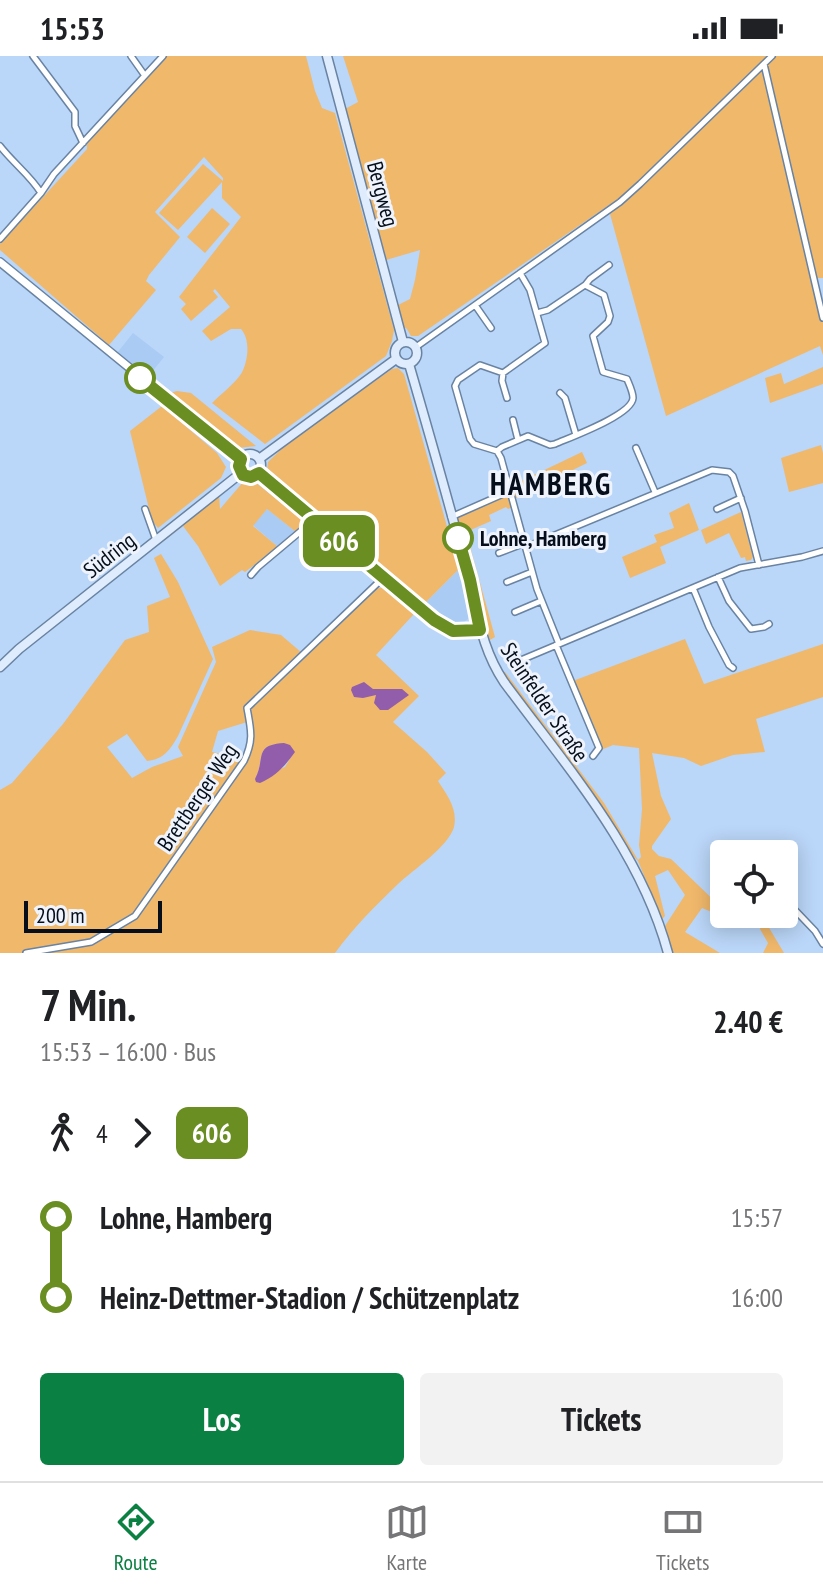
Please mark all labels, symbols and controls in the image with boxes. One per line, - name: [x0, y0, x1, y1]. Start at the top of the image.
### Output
- text: 15:53: [40, 9, 105, 48]
- street label: Bergweg: [361, 158, 405, 230]
- unlabelled marker: [125, 363, 155, 393]
- district label: HAMBERG: [490, 464, 612, 503]
- line badge: 606: [293, 515, 385, 567]
- text: 606: [319, 522, 359, 559]
- marker: Lohne, Hamberg: [443, 523, 473, 553]
- place label: Lohne, Hamberg: [480, 524, 606, 552]
- street label: Südring: [77, 526, 141, 584]
- street label: Steinfelder Straße: [495, 637, 595, 767]
- street label: Brettberger Weg: [151, 738, 243, 856]
- map controls: [710, 840, 798, 928]
- button: locate: [710, 840, 798, 928]
- scale bar: [24, 897, 162, 933]
- text: 200 m: [36, 901, 85, 929]
- text: 7 Min.: [40, 976, 136, 1033]
- text: 2.40 €: [713, 1002, 783, 1041]
- text: 15:53 – 16:00 · Bus: [40, 1035, 216, 1068]
- icon: walk: [40, 1111, 84, 1155]
- icon: forward: [120, 1111, 164, 1155]
- text: 606: [192, 1114, 232, 1151]
- text: 4: [96, 1117, 108, 1150]
- text: Lohne, Hamberg: [100, 1198, 272, 1237]
- text: 15:57: [731, 1201, 783, 1234]
- text: Heinz-Dettmer-Stadion / Schützenplatz: [100, 1278, 519, 1317]
- text: 16:00: [731, 1281, 783, 1314]
- button: Los: [40, 1373, 404, 1465]
- button: Tickets: [420, 1373, 783, 1465]
- tab: Route: [114, 1500, 158, 1576]
- tab: Karte: [385, 1500, 429, 1576]
- tab: Tickets: [656, 1500, 709, 1576]

